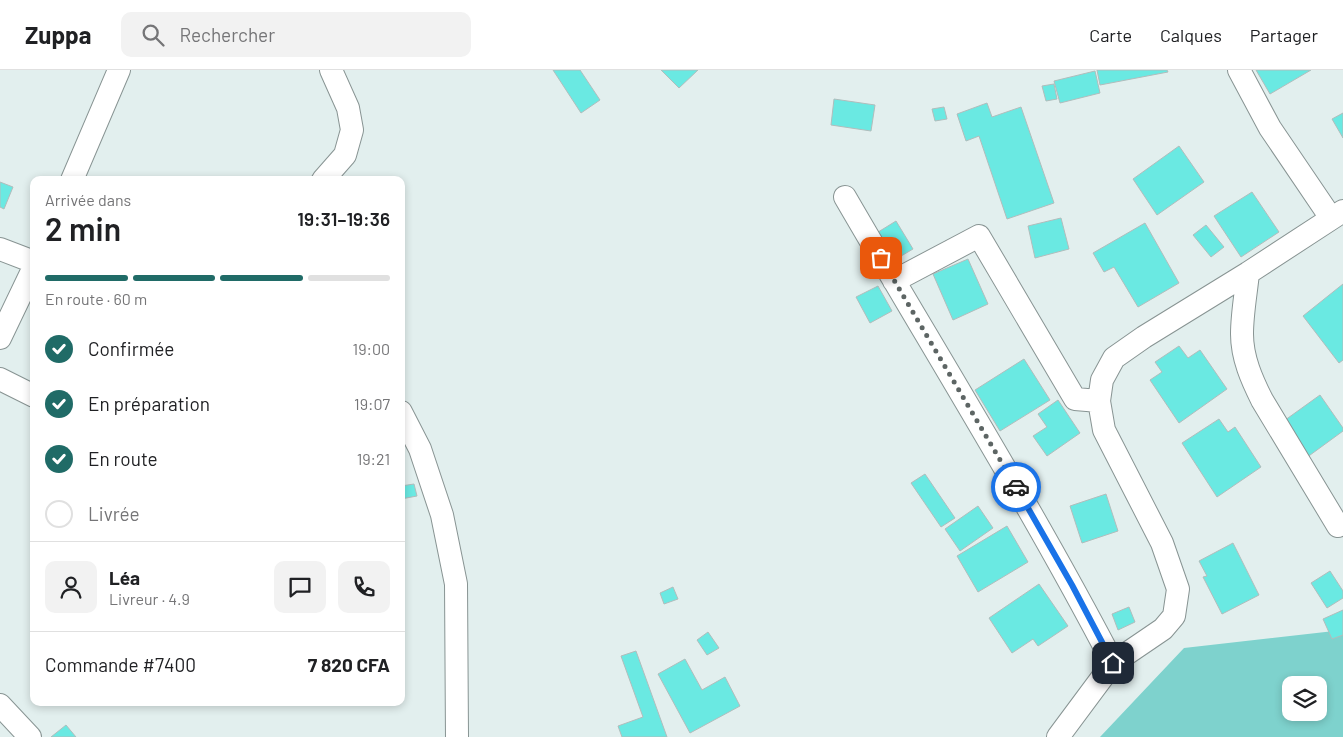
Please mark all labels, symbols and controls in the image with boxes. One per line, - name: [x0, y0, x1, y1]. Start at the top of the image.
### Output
- search box: [121, 12, 471, 57]
- text: Zuppa: [25, 20, 91, 49]
- icon: search: [139, 21, 167, 49]
- text: Rechercher: [179, 23, 275, 46]
- text: Carte: [1089, 24, 1132, 46]
- text: Calques: [1160, 24, 1222, 46]
- text: Partager: [1250, 24, 1318, 46]
- text: Arrivée dans: [45, 190, 131, 209]
- text: 19:31–19:36: [297, 207, 390, 230]
- text: 2 min: [45, 209, 121, 247]
- pin: [860, 237, 902, 279]
- icon: bag: [867, 244, 895, 272]
- text: En route · 60 m: [45, 289, 147, 308]
- icon: check: [45, 335, 73, 363]
- text: Confirmée: [88, 337, 175, 360]
- text: 19:00: [353, 339, 390, 358]
- icon: check: [45, 390, 73, 418]
- text: En préparation: [88, 392, 210, 415]
- text: 19:07: [354, 394, 390, 413]
- icon: check: [45, 445, 73, 473]
- text: En route: [88, 447, 158, 470]
- text: 19:21: [357, 449, 390, 468]
- courier: [991, 462, 1041, 512]
- icon: car: [1002, 473, 1030, 501]
- text: Livrée: [88, 502, 140, 525]
- button: person: [45, 561, 97, 613]
- button: chat: [274, 561, 326, 613]
- button: phone: [338, 561, 390, 613]
- text: Léa: [109, 566, 140, 589]
- text: Livreur · 4.9: [109, 589, 190, 608]
- pin: [1092, 642, 1134, 684]
- icon: home: [1099, 649, 1127, 677]
- text: Commande #7400: [45, 653, 196, 676]
- text: 7 820 CFA: [308, 653, 390, 676]
- map controls: [1282, 676, 1327, 721]
- button: layers: [1282, 676, 1327, 721]

